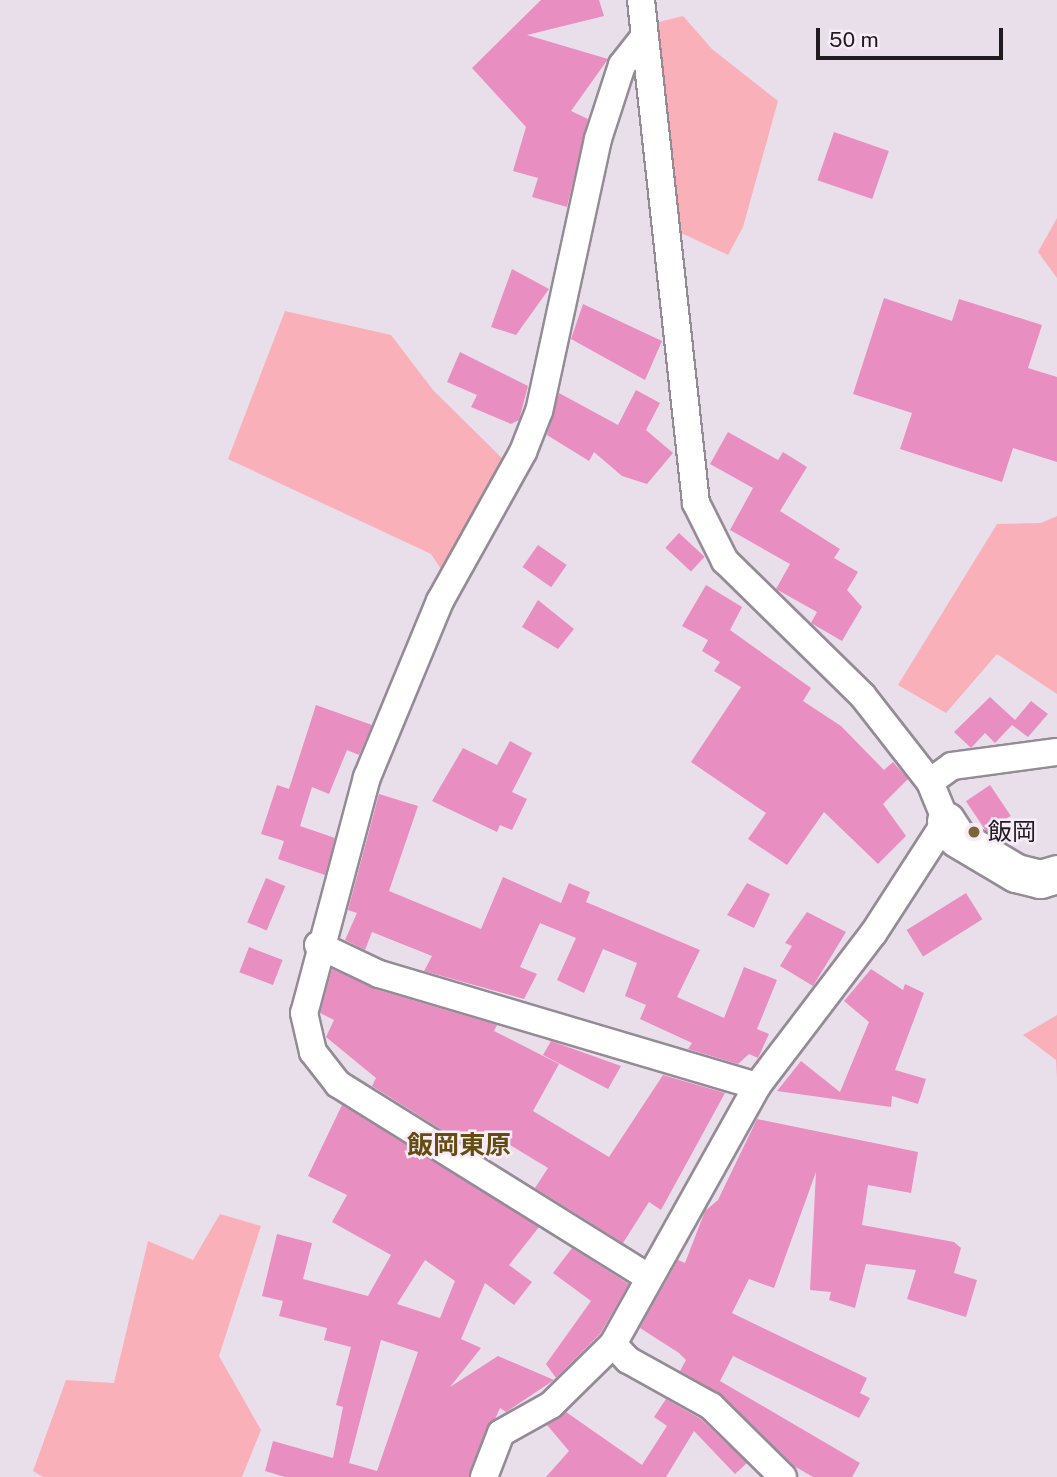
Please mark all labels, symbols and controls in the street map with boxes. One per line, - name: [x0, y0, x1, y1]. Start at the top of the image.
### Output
- scale bar: [819, 14, 1006, 58]
- text: 50 m: [829, 27, 879, 52]
- place label: 飯岡: [988, 818, 1036, 846]
- marker: 飯岡: [966, 824, 982, 840]
- district label: 飯岡東原: [407, 1129, 511, 1161]

